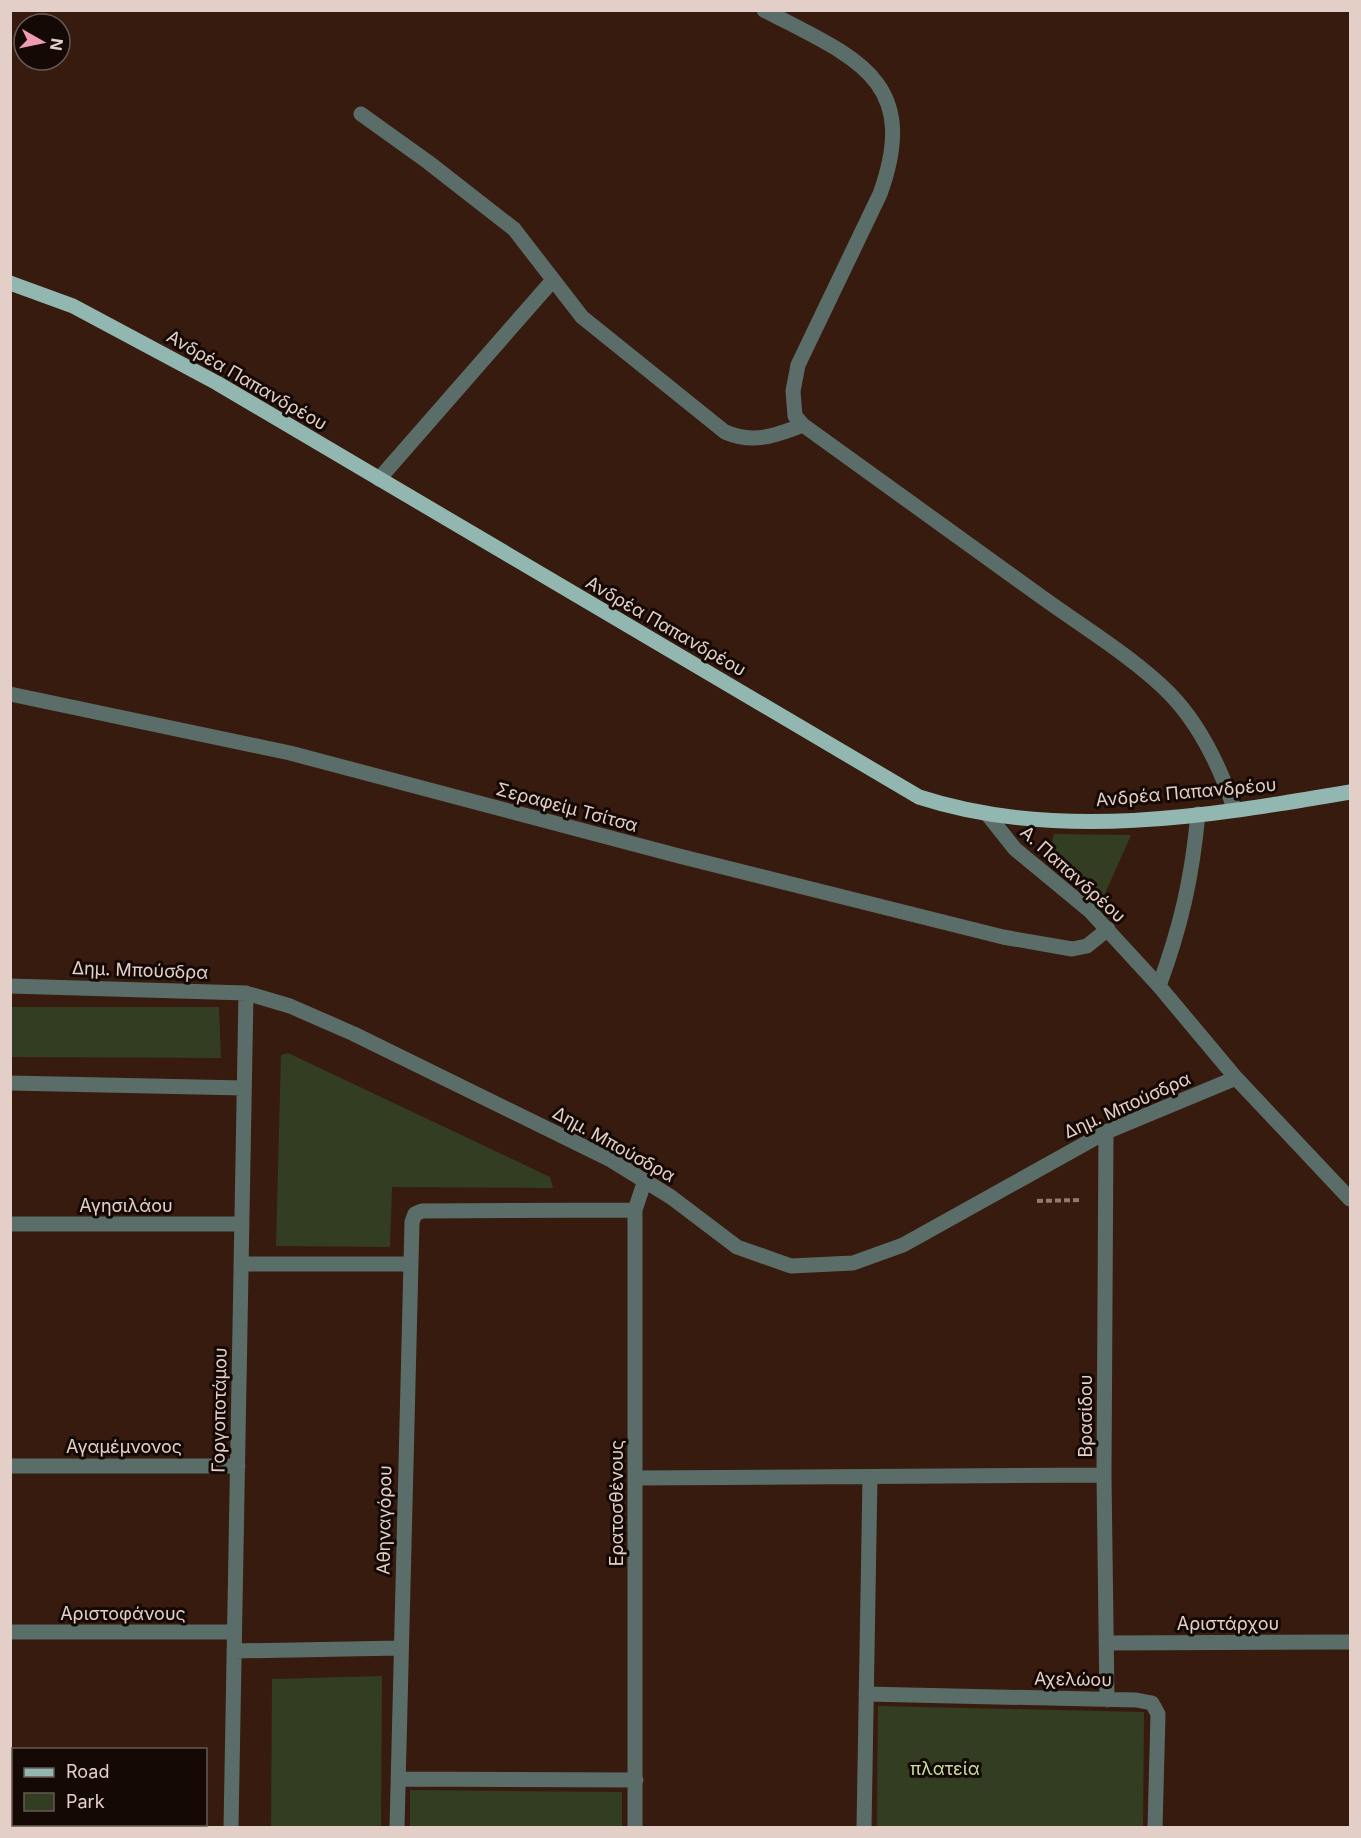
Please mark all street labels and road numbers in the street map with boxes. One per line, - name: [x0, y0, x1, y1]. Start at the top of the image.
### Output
- street label: Ανδρέα Παπανδρέου: [163, 326, 331, 434]
- street label: Ανδρέα Παπανδρέου: [582, 572, 750, 680]
- street label: Ανδρέα Παπανδρέου: [1095, 774, 1277, 810]
- street label: Σεραφείμ Τσίτσα: [494, 778, 640, 836]
- street label: Α. Παπανδρέου: [1016, 821, 1130, 927]
- street label: Δημ. Μπούσδρα: [71, 957, 209, 983]
- street label: Δημ. Μπούσδρα: [1060, 1068, 1194, 1142]
- street label: Δημ. Μπούσδρα: [549, 1102, 679, 1186]
- street label: Αγησιλάου: [79, 1195, 173, 1216]
- street label: Γοργοποτάμου: [207, 1347, 231, 1473]
- street label: Βρασίδου: [1075, 1375, 1096, 1457]
- street label: Αγαμέμνονος: [66, 1436, 182, 1457]
- street label: Ερατοσθένους: [606, 1440, 627, 1566]
- street label: Αθηναγόρου: [373, 1465, 395, 1575]
- street label: Αριστοφάνους: [60, 1603, 186, 1624]
- street label: Αριστάρχου: [1177, 1613, 1279, 1634]
- street label: Αχελώου: [1034, 1668, 1112, 1690]

